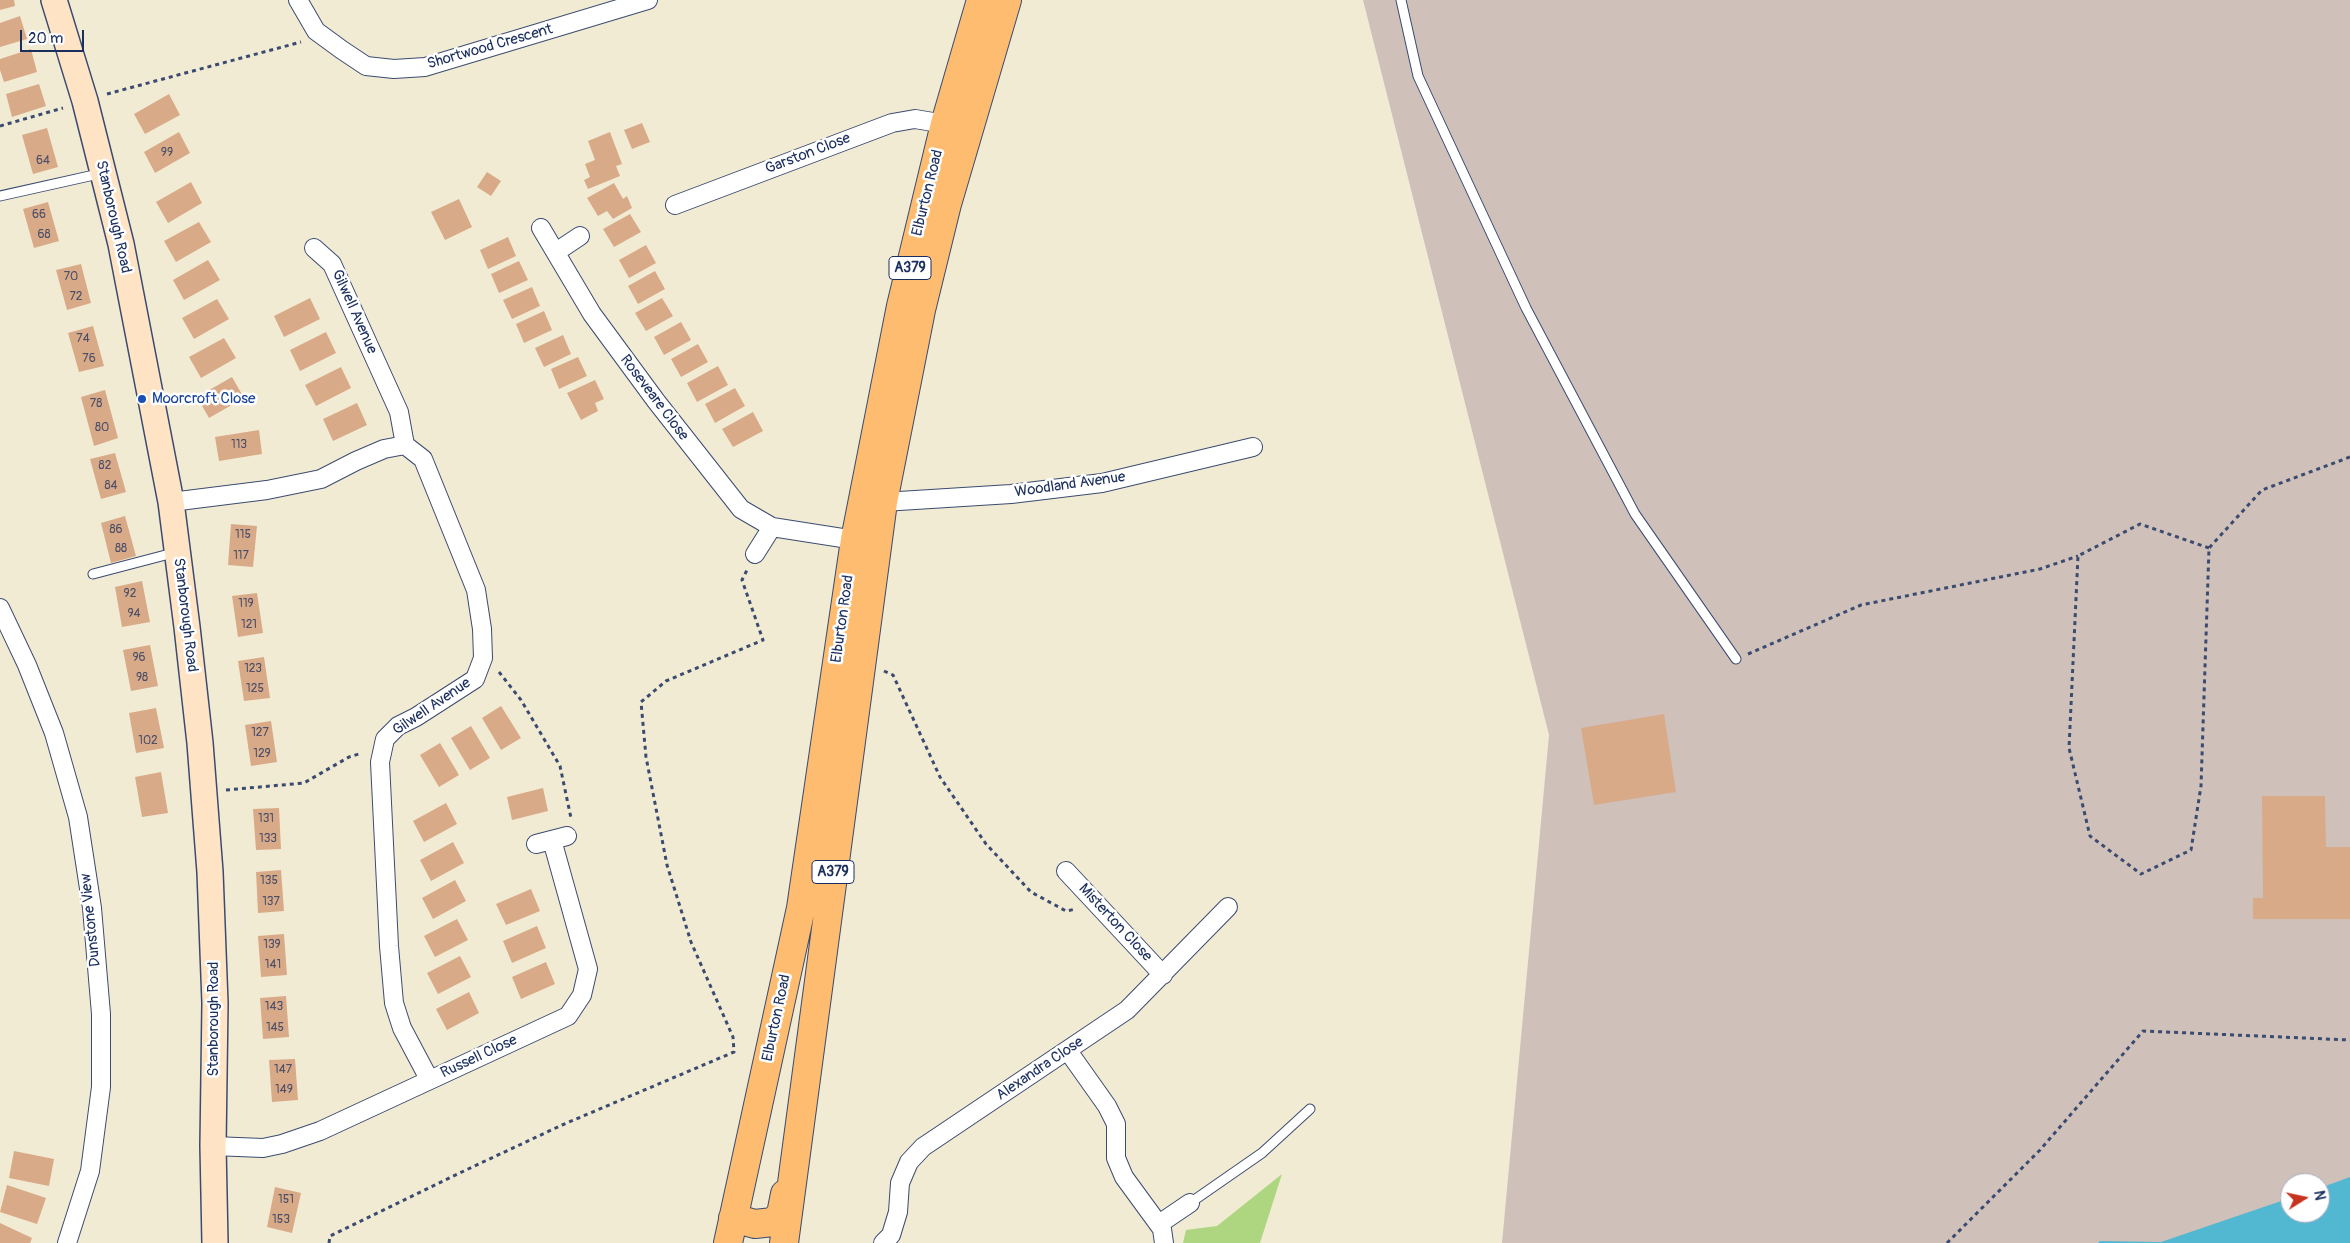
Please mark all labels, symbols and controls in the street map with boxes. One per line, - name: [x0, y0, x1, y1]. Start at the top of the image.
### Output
- scale bar: [22, 20, 86, 52]
- street label: Shortwood Crescent: [425, 20, 555, 74]
- text: 20 m: [28, 29, 63, 48]
- street label: Garston Close: [763, 130, 853, 178]
- house number: 99: [161, 146, 173, 160]
- street label: Elburton Road: [909, 148, 947, 238]
- house number: 64: [36, 154, 50, 168]
- street label: Stanborough Road: [91, 159, 135, 275]
- house number: 66: [32, 208, 46, 222]
- house number: 68: [37, 228, 51, 242]
- road number: A379: [889, 256, 931, 280]
- street label: Gilwell Avenue: [327, 267, 381, 357]
- house number: 70: [64, 270, 78, 284]
- house number: 72: [69, 290, 83, 304]
- house number: 74: [76, 332, 90, 346]
- house number: 76: [82, 352, 96, 366]
- street label: Roseveare Close: [616, 352, 692, 444]
- place label: Moorcroft Close: [152, 390, 255, 408]
- marker: Moorcroft Close: [136, 393, 148, 405]
- house number: 78: [90, 397, 102, 411]
- house number: 80: [95, 421, 109, 435]
- house number: 113: [231, 438, 247, 452]
- house number: 82: [99, 459, 111, 473]
- street label: Woodland Avenue: [1013, 468, 1127, 502]
- house number: 84: [104, 479, 118, 493]
- house number: 86: [109, 523, 123, 537]
- house number: 115: [235, 528, 251, 542]
- house number: 88: [115, 542, 127, 556]
- house number: 117: [233, 549, 249, 563]
- street label: Stanborough Road: [169, 557, 201, 673]
- street label: Elburton Road: [828, 574, 858, 664]
- house number: 92: [124, 587, 136, 601]
- house number: 119: [238, 597, 254, 611]
- house number: 94: [127, 607, 141, 621]
- house number: 121: [241, 618, 257, 632]
- house number: 96: [132, 651, 146, 665]
- house number: 123: [244, 662, 262, 676]
- house number: 98: [136, 671, 148, 685]
- street label: Gilwell Avenue: [390, 674, 474, 740]
- house number: 125: [246, 682, 264, 696]
- house number: 127: [251, 726, 269, 740]
- house number: 102: [138, 734, 158, 748]
- house number: 129: [253, 747, 271, 761]
- house number: 131: [258, 812, 274, 826]
- house number: 133: [259, 832, 277, 846]
- road number: A379: [812, 860, 854, 884]
- street label: Dunstone View: [77, 872, 105, 968]
- house number: 135: [260, 874, 278, 888]
- street label: Misterton Close: [1074, 880, 1156, 966]
- house number: 137: [262, 895, 280, 909]
- house number: 139: [263, 938, 281, 952]
- house number: 141: [265, 958, 281, 972]
- street label: Stanborough Road: [205, 962, 223, 1076]
- street label: Elburton Road: [759, 973, 795, 1063]
- house number: 143: [265, 1000, 283, 1014]
- house number: 145: [266, 1021, 284, 1035]
- street label: Russell Close: [438, 1031, 520, 1083]
- street label: Alexandra Close: [993, 1033, 1087, 1105]
- house number: 147: [274, 1063, 292, 1077]
- house number: 149: [275, 1083, 293, 1097]
- north arrow: [2280, 1173, 2330, 1223]
- text: N: [2310, 1189, 2328, 1202]
- house number: 151: [278, 1193, 294, 1207]
- house number: 153: [272, 1213, 290, 1227]

